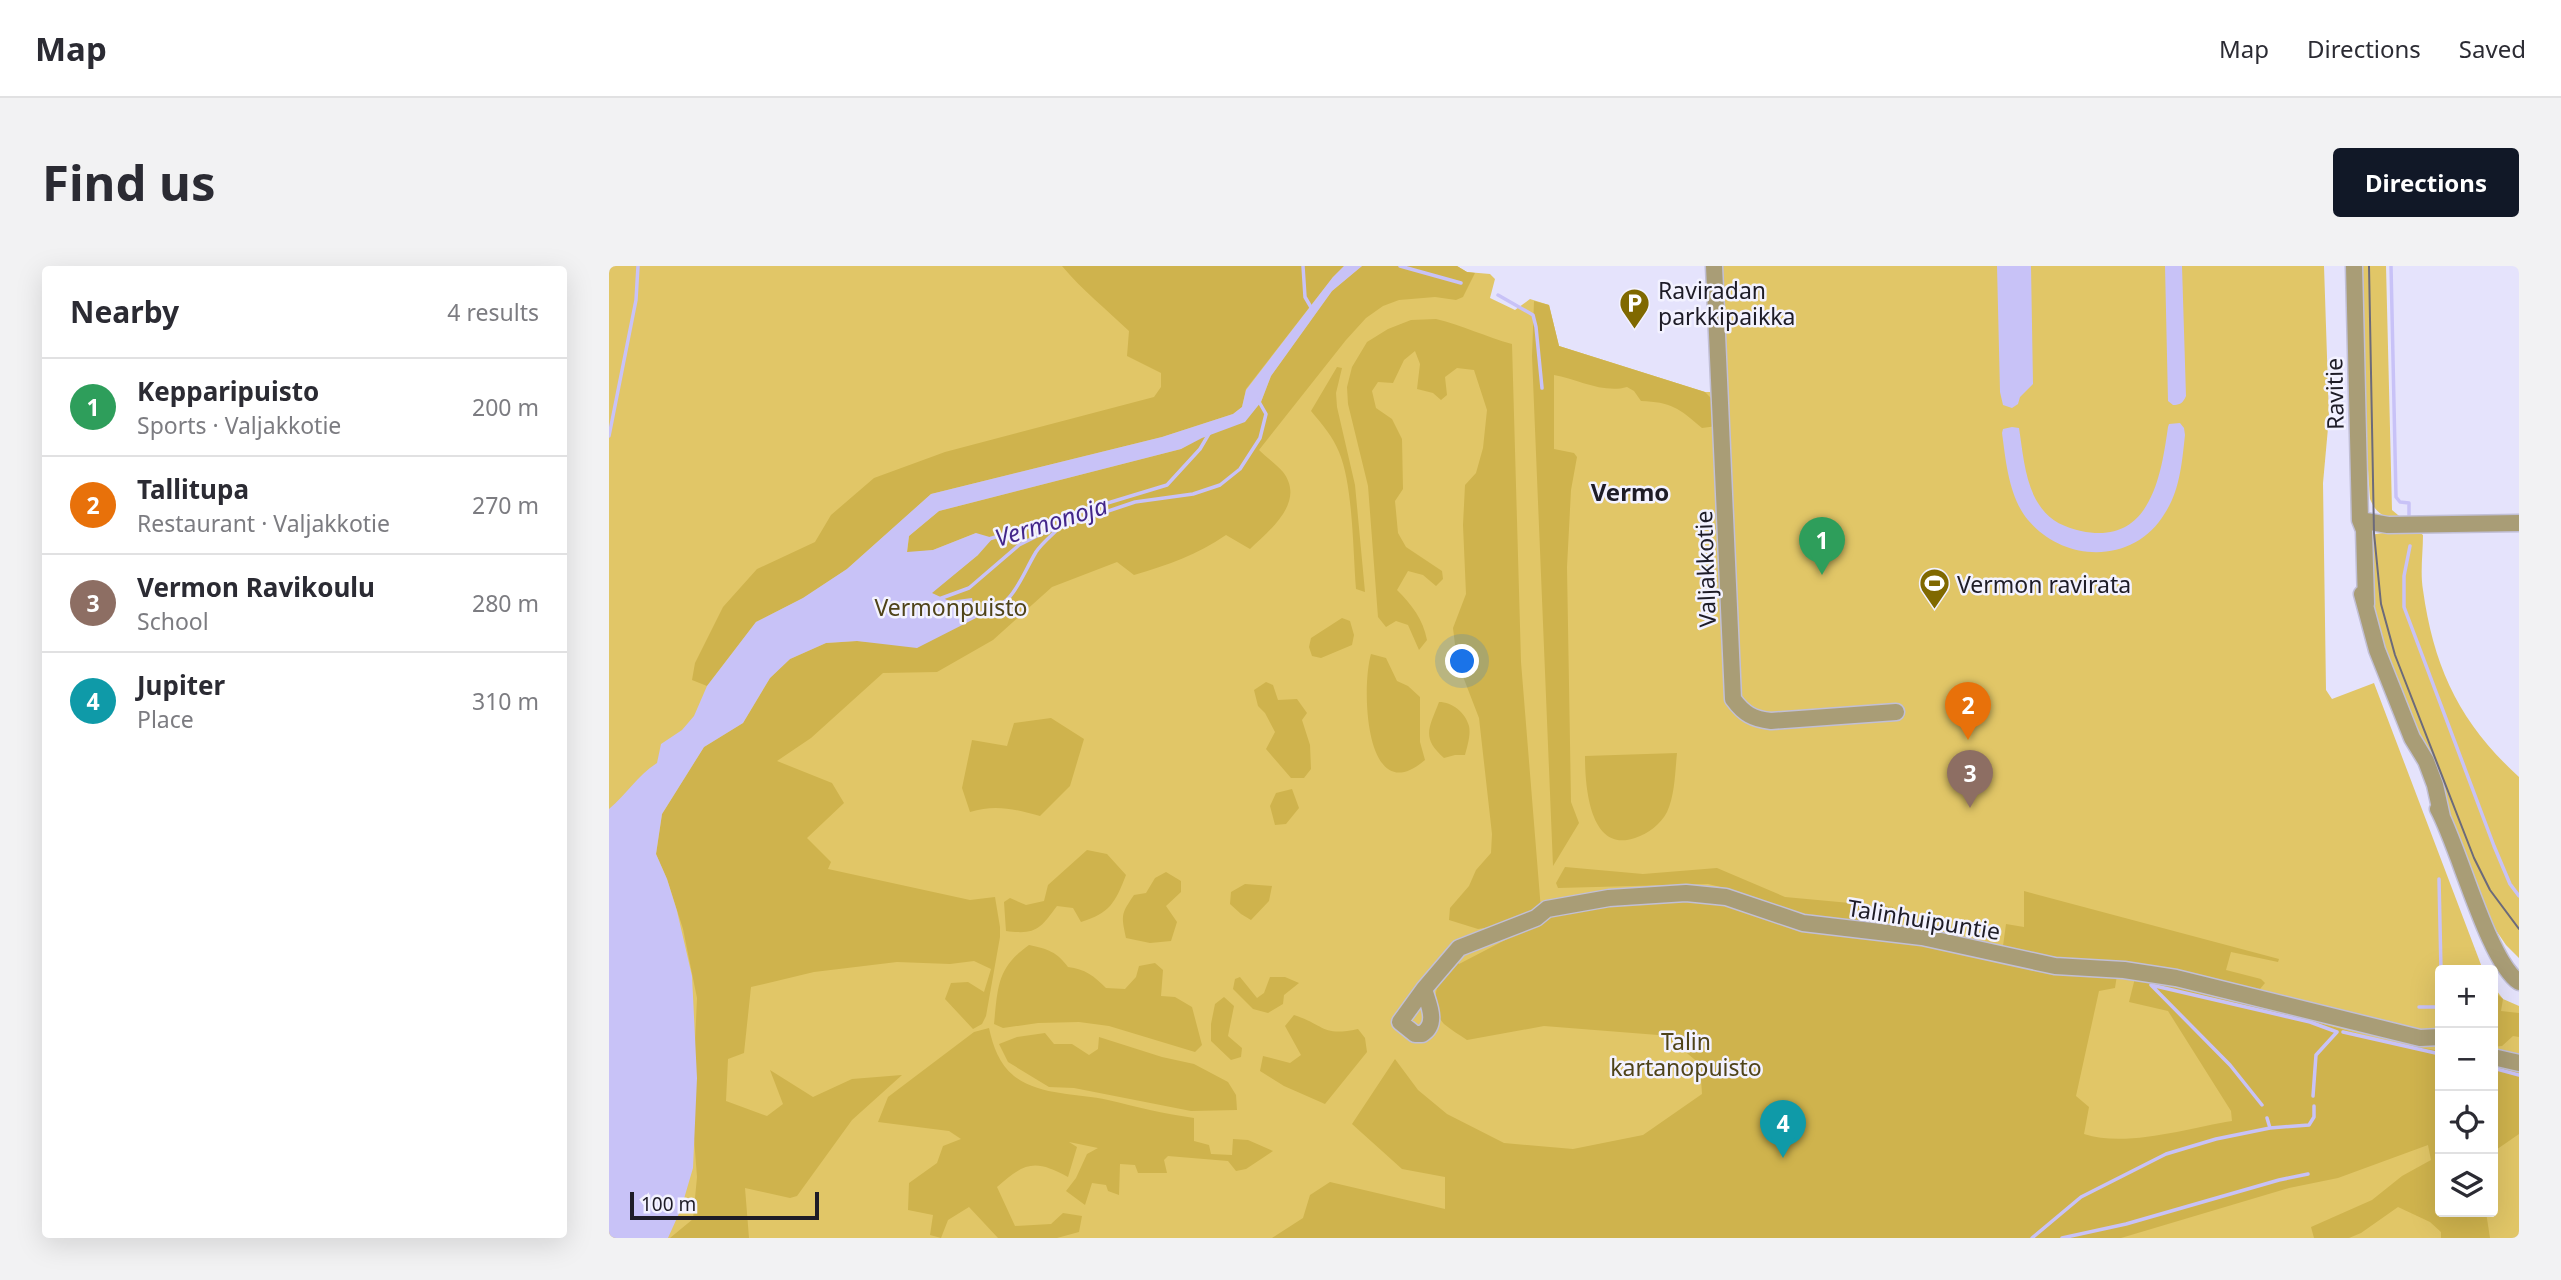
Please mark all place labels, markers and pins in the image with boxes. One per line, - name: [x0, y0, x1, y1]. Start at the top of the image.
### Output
- place label: Raviradan parkkipaikka: [1658, 274, 1796, 332]
- parking icon: Raviradan parkkipaikka: [1618, 286, 1652, 330]
- pin: 1: [1799, 517, 1845, 575]
- sports icon: Vermon ravirata: [1917, 567, 1951, 611]
- place label: Vermon ravirata: [1957, 568, 2131, 600]
- pin: 2: [1945, 682, 1991, 740]
- pin: 3: [1947, 750, 1993, 808]
- pin: 4: [1760, 1100, 1806, 1158]

